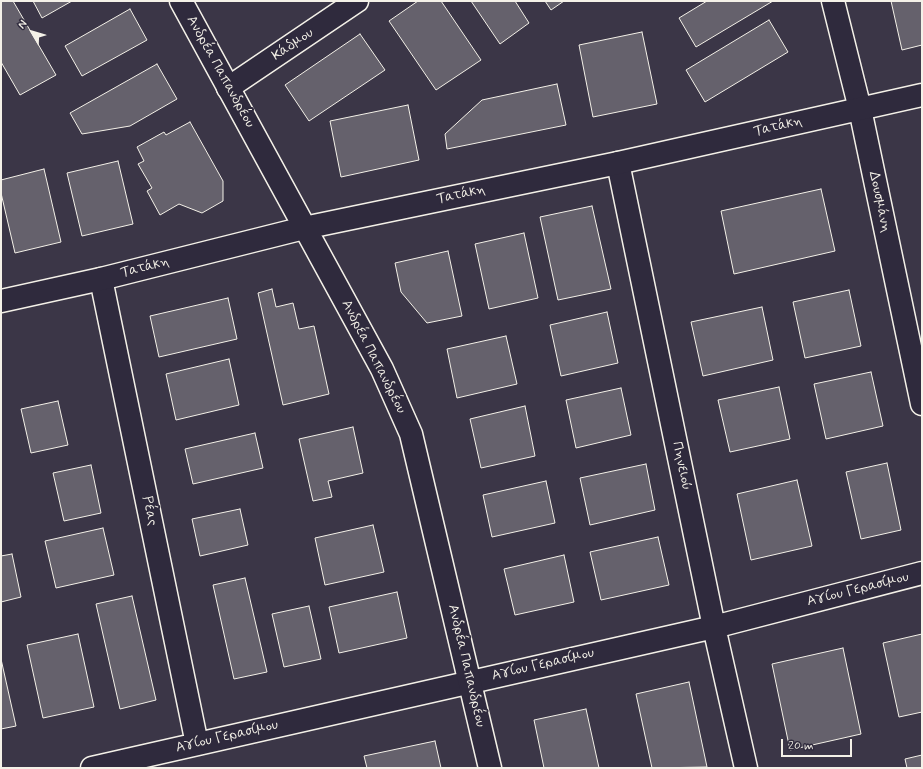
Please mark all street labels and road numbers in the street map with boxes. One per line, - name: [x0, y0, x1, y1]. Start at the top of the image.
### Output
- street label: Ανδρέα Παπανδρέου: [182, 13, 258, 131]
- street label: Κάδμου: [269, 25, 317, 65]
- street label: Τατάκη: [752, 113, 804, 141]
- street label: Δουσμάνη: [864, 170, 894, 234]
- street label: Τατάκη: [435, 182, 487, 208]
- street label: Τατάκη: [119, 254, 171, 282]
- street label: Ανδρέα Παπανδρέου: [337, 297, 409, 417]
- street label: Πηνειού: [668, 440, 694, 492]
- street label: Ρέας: [138, 495, 160, 527]
- street label: Αγίου Γερασίμου: [805, 569, 911, 611]
- street label: Ανδρέα Παπανδρέου: [444, 603, 488, 729]
- street label: Αγίου Γερασίμου: [490, 645, 596, 685]
- street label: Αγίου Γερασίμου: [174, 717, 280, 757]

